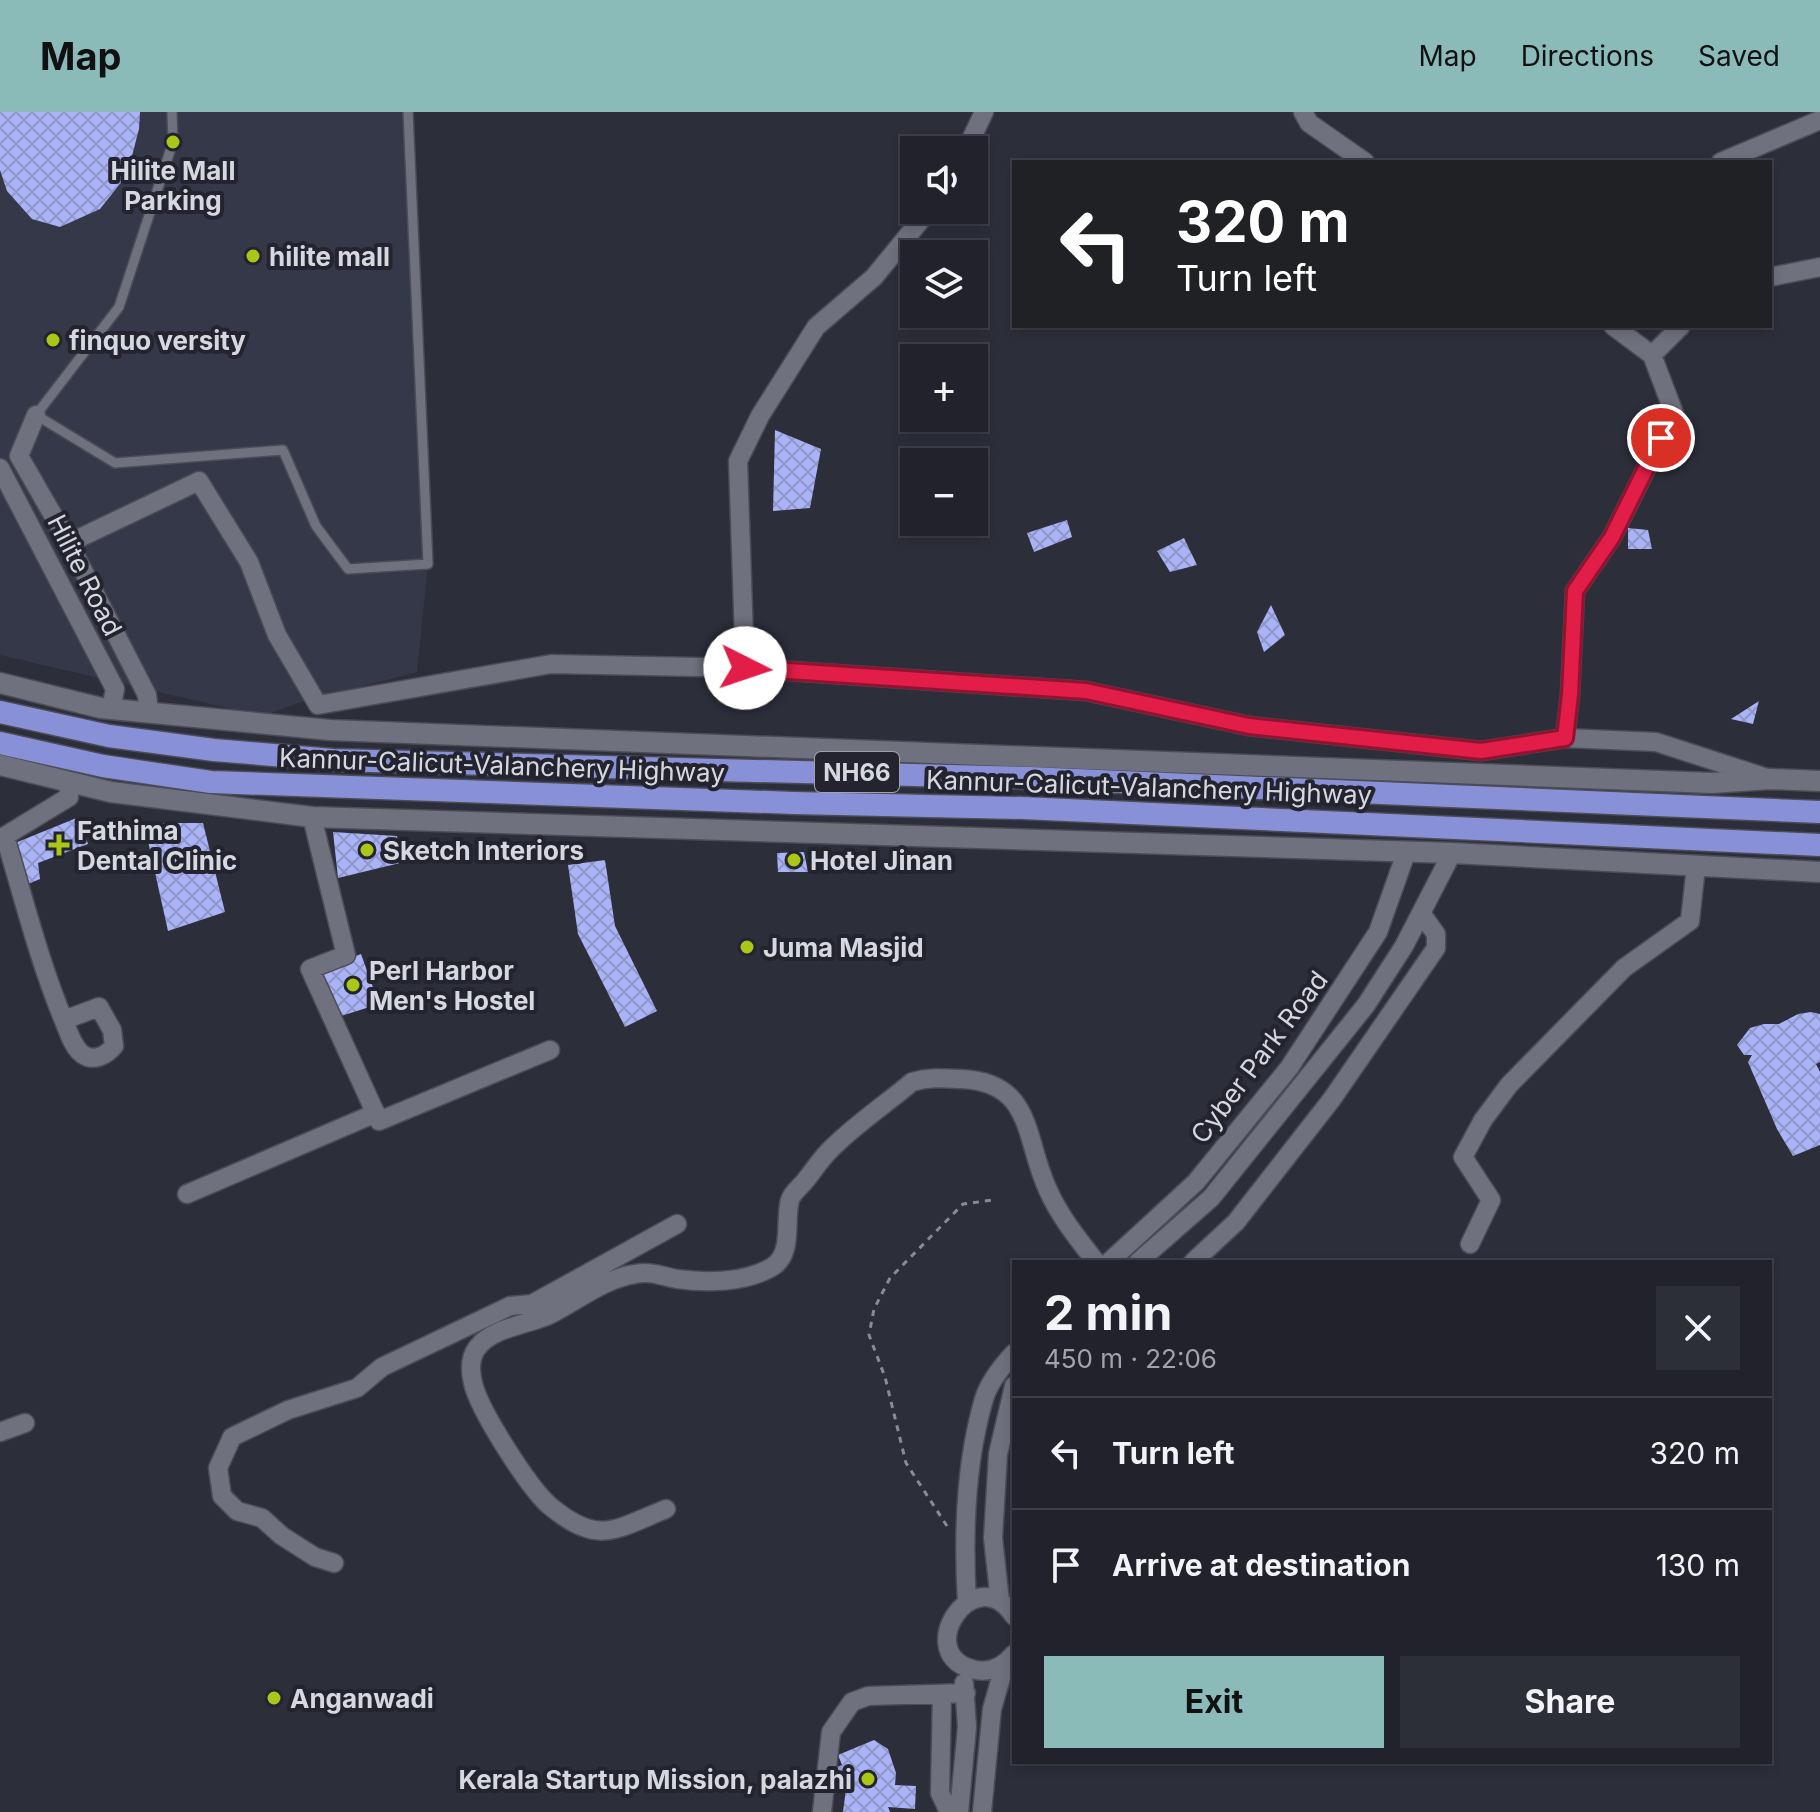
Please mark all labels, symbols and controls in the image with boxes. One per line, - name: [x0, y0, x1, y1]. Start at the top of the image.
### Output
- text: Map: [40, 33, 121, 79]
- text: Map: [1418, 39, 1477, 73]
- text: Directions: [1521, 39, 1654, 73]
- text: Saved: [1698, 39, 1780, 73]
- marker: Hilite Mall Parking: [164, 133, 182, 151]
- map controls: [900, 136, 988, 536]
- button: sound: [900, 136, 988, 224]
- place label: Hilite Mall Parking: [111, 155, 235, 216]
- text: 320 m: [1176, 188, 1350, 256]
- icon: left: [1044, 192, 1148, 296]
- button: layers: [900, 240, 988, 328]
- place label: hilite mall: [269, 241, 390, 272]
- marker: hilite mall: [244, 247, 262, 265]
- text: Turn left: [1176, 256, 1317, 300]
- place label: finquo versity: [69, 325, 246, 356]
- marker: finquo versity: [44, 331, 62, 349]
- button: +: [900, 344, 988, 432]
- pin: [1627, 404, 1695, 472]
- icon: arrive: [1639, 416, 1683, 460]
- button: −: [900, 448, 988, 536]
- street label: Hilite Road: [41, 509, 129, 641]
- position arrow: [703, 626, 787, 710]
- street label: Kannur-Calicut-Valanchery Highway: [279, 742, 725, 788]
- road number: NH66: [815, 752, 899, 792]
- street label: Kannur-Calicut-Valanchery Highway: [926, 764, 1372, 810]
- place label: Fathima Dental Clinic: [77, 815, 237, 876]
- marker: Fathima Dental Clinic: [48, 834, 70, 856]
- place label: Sketch Interiors: [383, 835, 584, 866]
- marker: Sketch Interiors: [358, 841, 376, 859]
- place label: Hotel Jinan: [810, 845, 953, 876]
- marker: Hotel Jinan: [785, 851, 803, 869]
- place label: Juma Masjid: [763, 932, 924, 963]
- marker: Juma Masjid: [738, 938, 756, 956]
- place label: Perl Harbor Men's Hostel: [369, 955, 535, 1016]
- street label: Cyber Park Road: [1184, 965, 1334, 1149]
- marker: Perl Harbor Men's Hostel: [344, 976, 362, 994]
- text: 2 min: [1044, 1283, 1172, 1342]
- button: close: [1656, 1286, 1740, 1370]
- text: 450 m · 22:06: [1044, 1343, 1217, 1374]
- icon: left: [1044, 1431, 1088, 1475]
- text: Turn left: [1112, 1435, 1234, 1471]
- text: 320 m: [1650, 1435, 1740, 1471]
- icon: arrive: [1044, 1543, 1088, 1587]
- text: Arrive at destination: [1112, 1547, 1410, 1583]
- text: 130 m: [1656, 1547, 1740, 1583]
- button: Exit: [1044, 1656, 1384, 1748]
- button: Share: [1400, 1656, 1740, 1748]
- place label: Anganwadi: [290, 1683, 434, 1714]
- marker: Anganwadi: [265, 1689, 283, 1707]
- place label: Kerala Startup Mission, palazhi: [458, 1764, 852, 1795]
- marker: Kerala Startup Mission, palazhi: [859, 1770, 877, 1788]

